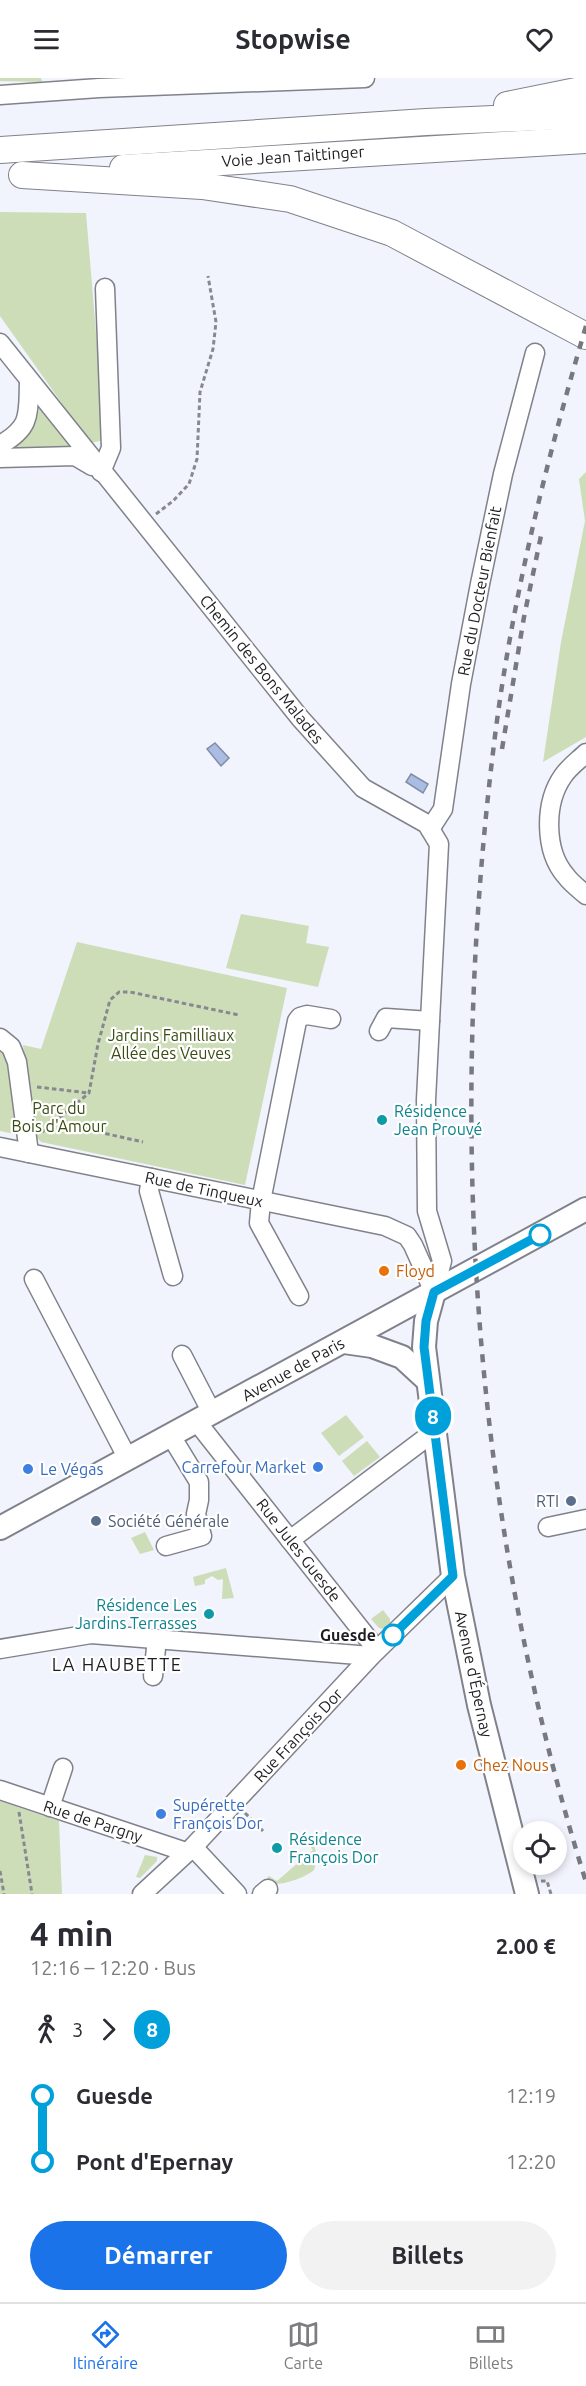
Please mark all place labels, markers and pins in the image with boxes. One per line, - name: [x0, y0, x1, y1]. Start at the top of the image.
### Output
- place label: Résidence Jean Prouvé: [394, 1102, 482, 1138]
- marker: Résidence Jean Prouvé: [375, 1113, 389, 1127]
- unlabelled marker: [529, 1224, 551, 1246]
- place label: Floyd: [396, 1262, 435, 1280]
- marker: Floyd: [377, 1264, 391, 1278]
- place label: Carrefour Market: [182, 1458, 307, 1476]
- place label: Le Végas: [40, 1460, 103, 1478]
- marker: Carrefour Market: [311, 1460, 325, 1474]
- marker: Le Végas: [21, 1462, 35, 1476]
- place label: RTI: [536, 1492, 559, 1510]
- marker: RTI: [564, 1494, 578, 1508]
- place label: Société Générale: [108, 1512, 229, 1530]
- marker: Société Générale: [89, 1514, 103, 1528]
- place label: Résidence Les Jardins Terrasses: [75, 1596, 197, 1632]
- marker: Résidence Les Jardins Terrasses: [202, 1607, 216, 1621]
- marker: Guesde: [382, 1624, 404, 1646]
- place label: Guesde: [320, 1626, 376, 1644]
- place label: Chez Nous: [473, 1756, 549, 1774]
- marker: Chez Nous: [454, 1758, 468, 1772]
- place label: Supérette François Dor: [173, 1796, 263, 1832]
- marker: Supérette François Dor: [154, 1807, 168, 1821]
- place label: Résidence François Dor: [289, 1830, 379, 1866]
- marker: Résidence François Dor: [270, 1841, 284, 1855]

